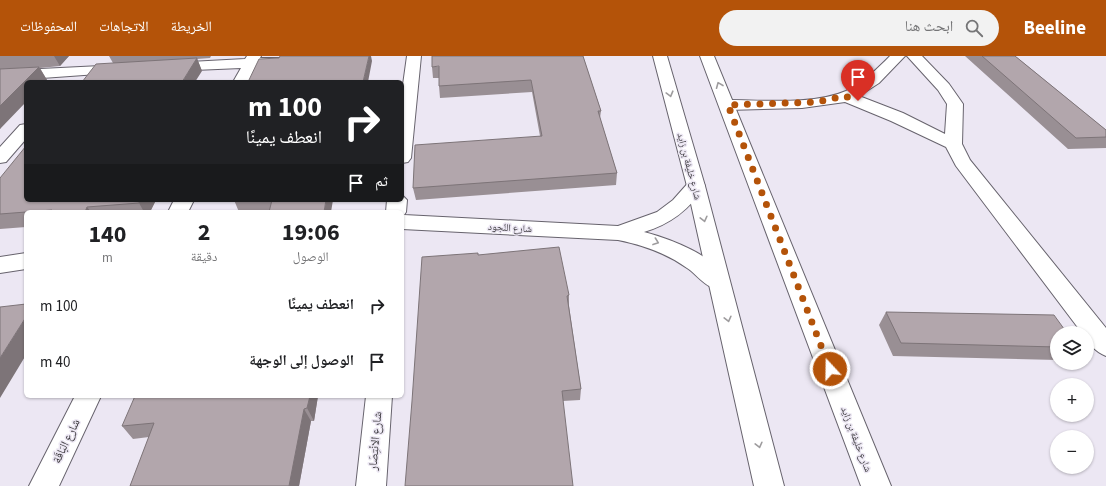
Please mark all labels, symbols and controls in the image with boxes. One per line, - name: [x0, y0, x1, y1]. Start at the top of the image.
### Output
- search box: [719, 10, 999, 46]
- text: Beeline: [1023, 15, 1086, 42]
- text: ابحث هنا: [905, 16, 953, 37]
- text: المحفوظات: [20, 17, 77, 37]
- text: الاتجاهات: [99, 17, 149, 37]
- text: الخريطة: [171, 17, 212, 37]
- icon: search: [963, 17, 985, 39]
- pin: [841, 60, 875, 101]
- icon: arrive: [847, 66, 869, 88]
- one-way arrow: [716, 81, 724, 89]
- text: 100 m: [248, 87, 322, 127]
- one-way arrow: [665, 90, 674, 97]
- icon: right: [336, 96, 388, 148]
- text: انعطف يمينًا: [246, 125, 322, 150]
- street label: شارع خليفة بن زايد: [673, 131, 705, 202]
- text: ثم: [375, 171, 388, 192]
- icon: arrive: [345, 172, 367, 194]
- text: 2: [198, 215, 210, 250]
- text: 19:06: [282, 215, 340, 250]
- one-way arrow: [699, 216, 707, 222]
- text: 140: [88, 217, 126, 252]
- street label: شارع النُجود: [488, 220, 533, 236]
- one-way arrow: [653, 238, 660, 246]
- text: دقيقة: [191, 248, 217, 266]
- text: الوصول: [293, 248, 329, 266]
- text: m: [102, 249, 113, 267]
- text: انعطف يمينًا: [287, 294, 354, 315]
- icon: right: [366, 295, 388, 317]
- text: 100 m: [40, 296, 78, 317]
- one-way arrow: [723, 316, 731, 322]
- map controls: [1050, 326, 1094, 474]
- button: layers: [1050, 326, 1094, 370]
- position arrow: [809, 348, 851, 390]
- text: الوصول إلى الوجهة: [249, 350, 354, 371]
- icon: arrive: [366, 351, 388, 373]
- text: 40 m: [40, 352, 70, 373]
- button: +: [1050, 378, 1094, 422]
- street label: شارع خليفة بن زايد: [837, 405, 875, 474]
- street label: شارع الانْتِصَار: [364, 411, 387, 472]
- street label: شارع البَاقَة: [48, 416, 85, 466]
- button: −: [1050, 430, 1094, 474]
- one-way arrow: [754, 442, 762, 449]

